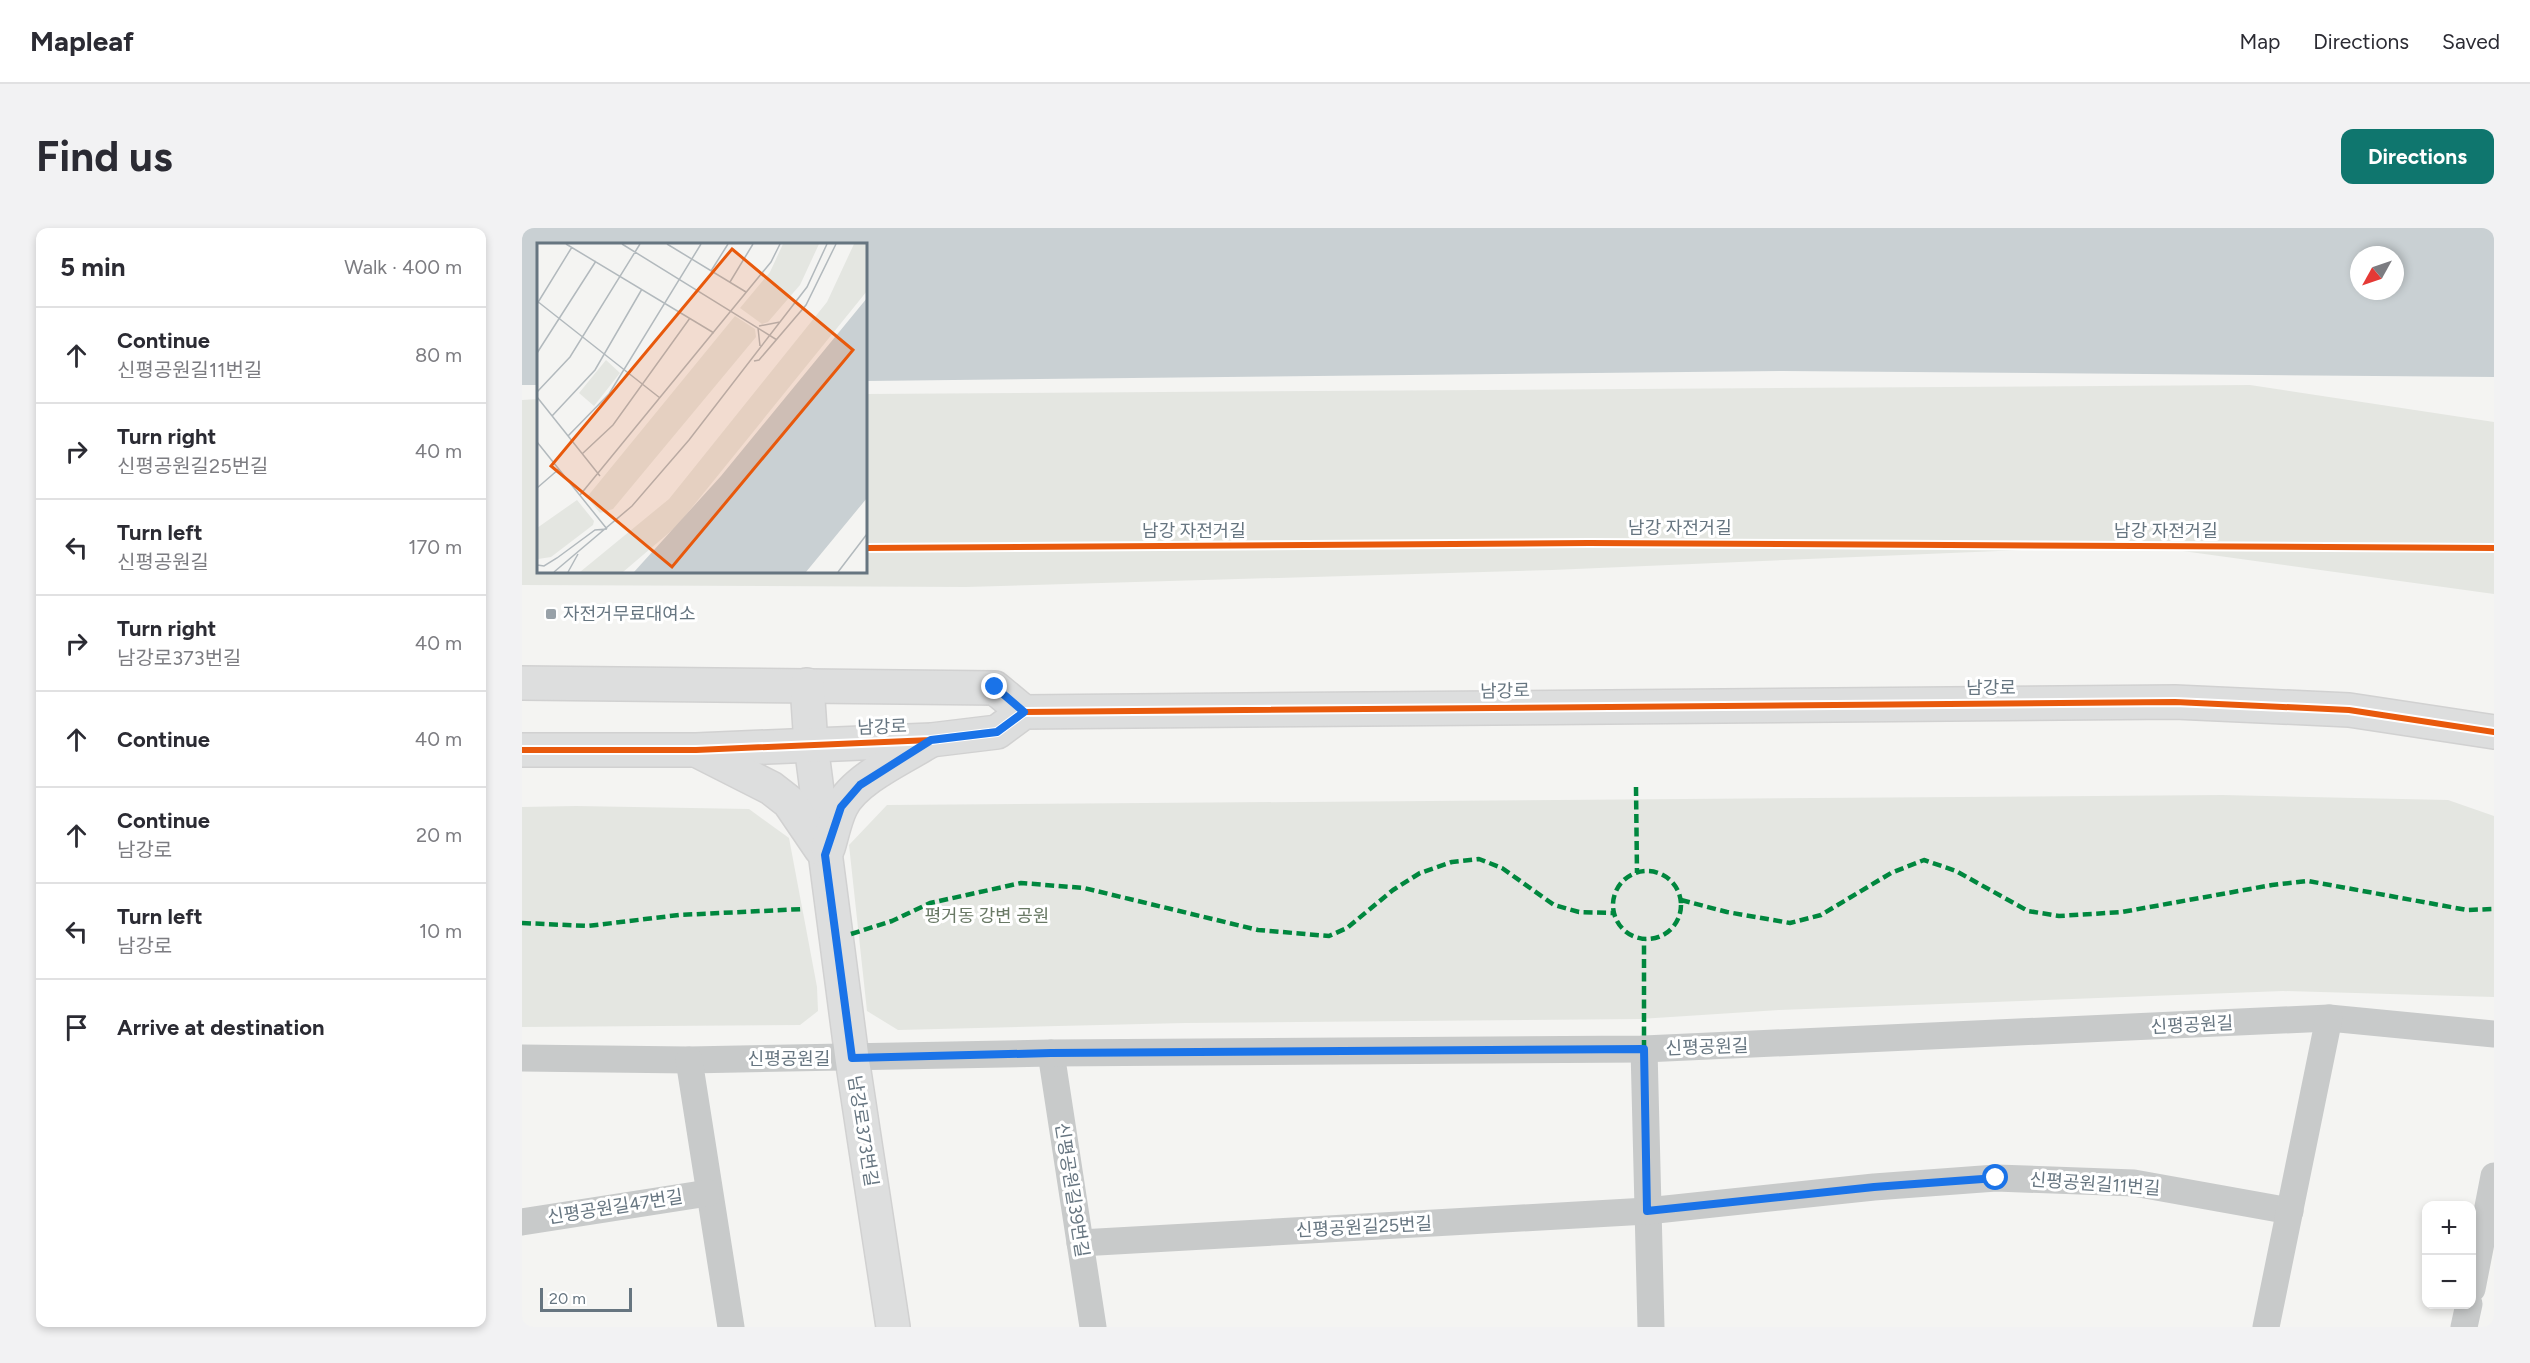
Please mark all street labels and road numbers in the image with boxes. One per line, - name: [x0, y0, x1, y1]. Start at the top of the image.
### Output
- street label: 남강 자전거길: [1628, 517, 1732, 539]
- street label: 남강 자전거길: [1142, 520, 1246, 542]
- street label: 남강 자전거길: [2114, 520, 2218, 542]
- street label: 남강로: [1966, 677, 2016, 699]
- street label: 남강로: [1480, 680, 1530, 702]
- street label: 남강로: [857, 715, 907, 739]
- street label: 신평공원길: [2150, 1012, 2234, 1038]
- street label: 신평공원길: [1665, 1035, 1749, 1059]
- street label: 신평공원길: [748, 1048, 830, 1070]
- street label: 남강로373번길: [843, 1074, 883, 1188]
- street label: 신평공원길39번길: [1051, 1121, 1093, 1259]
- street label: 신평공원길11번길: [2029, 1168, 2161, 1200]
- street label: 신평공원길47번길: [546, 1185, 684, 1229]
- street label: 신평공원길25번길: [1295, 1212, 1433, 1242]

